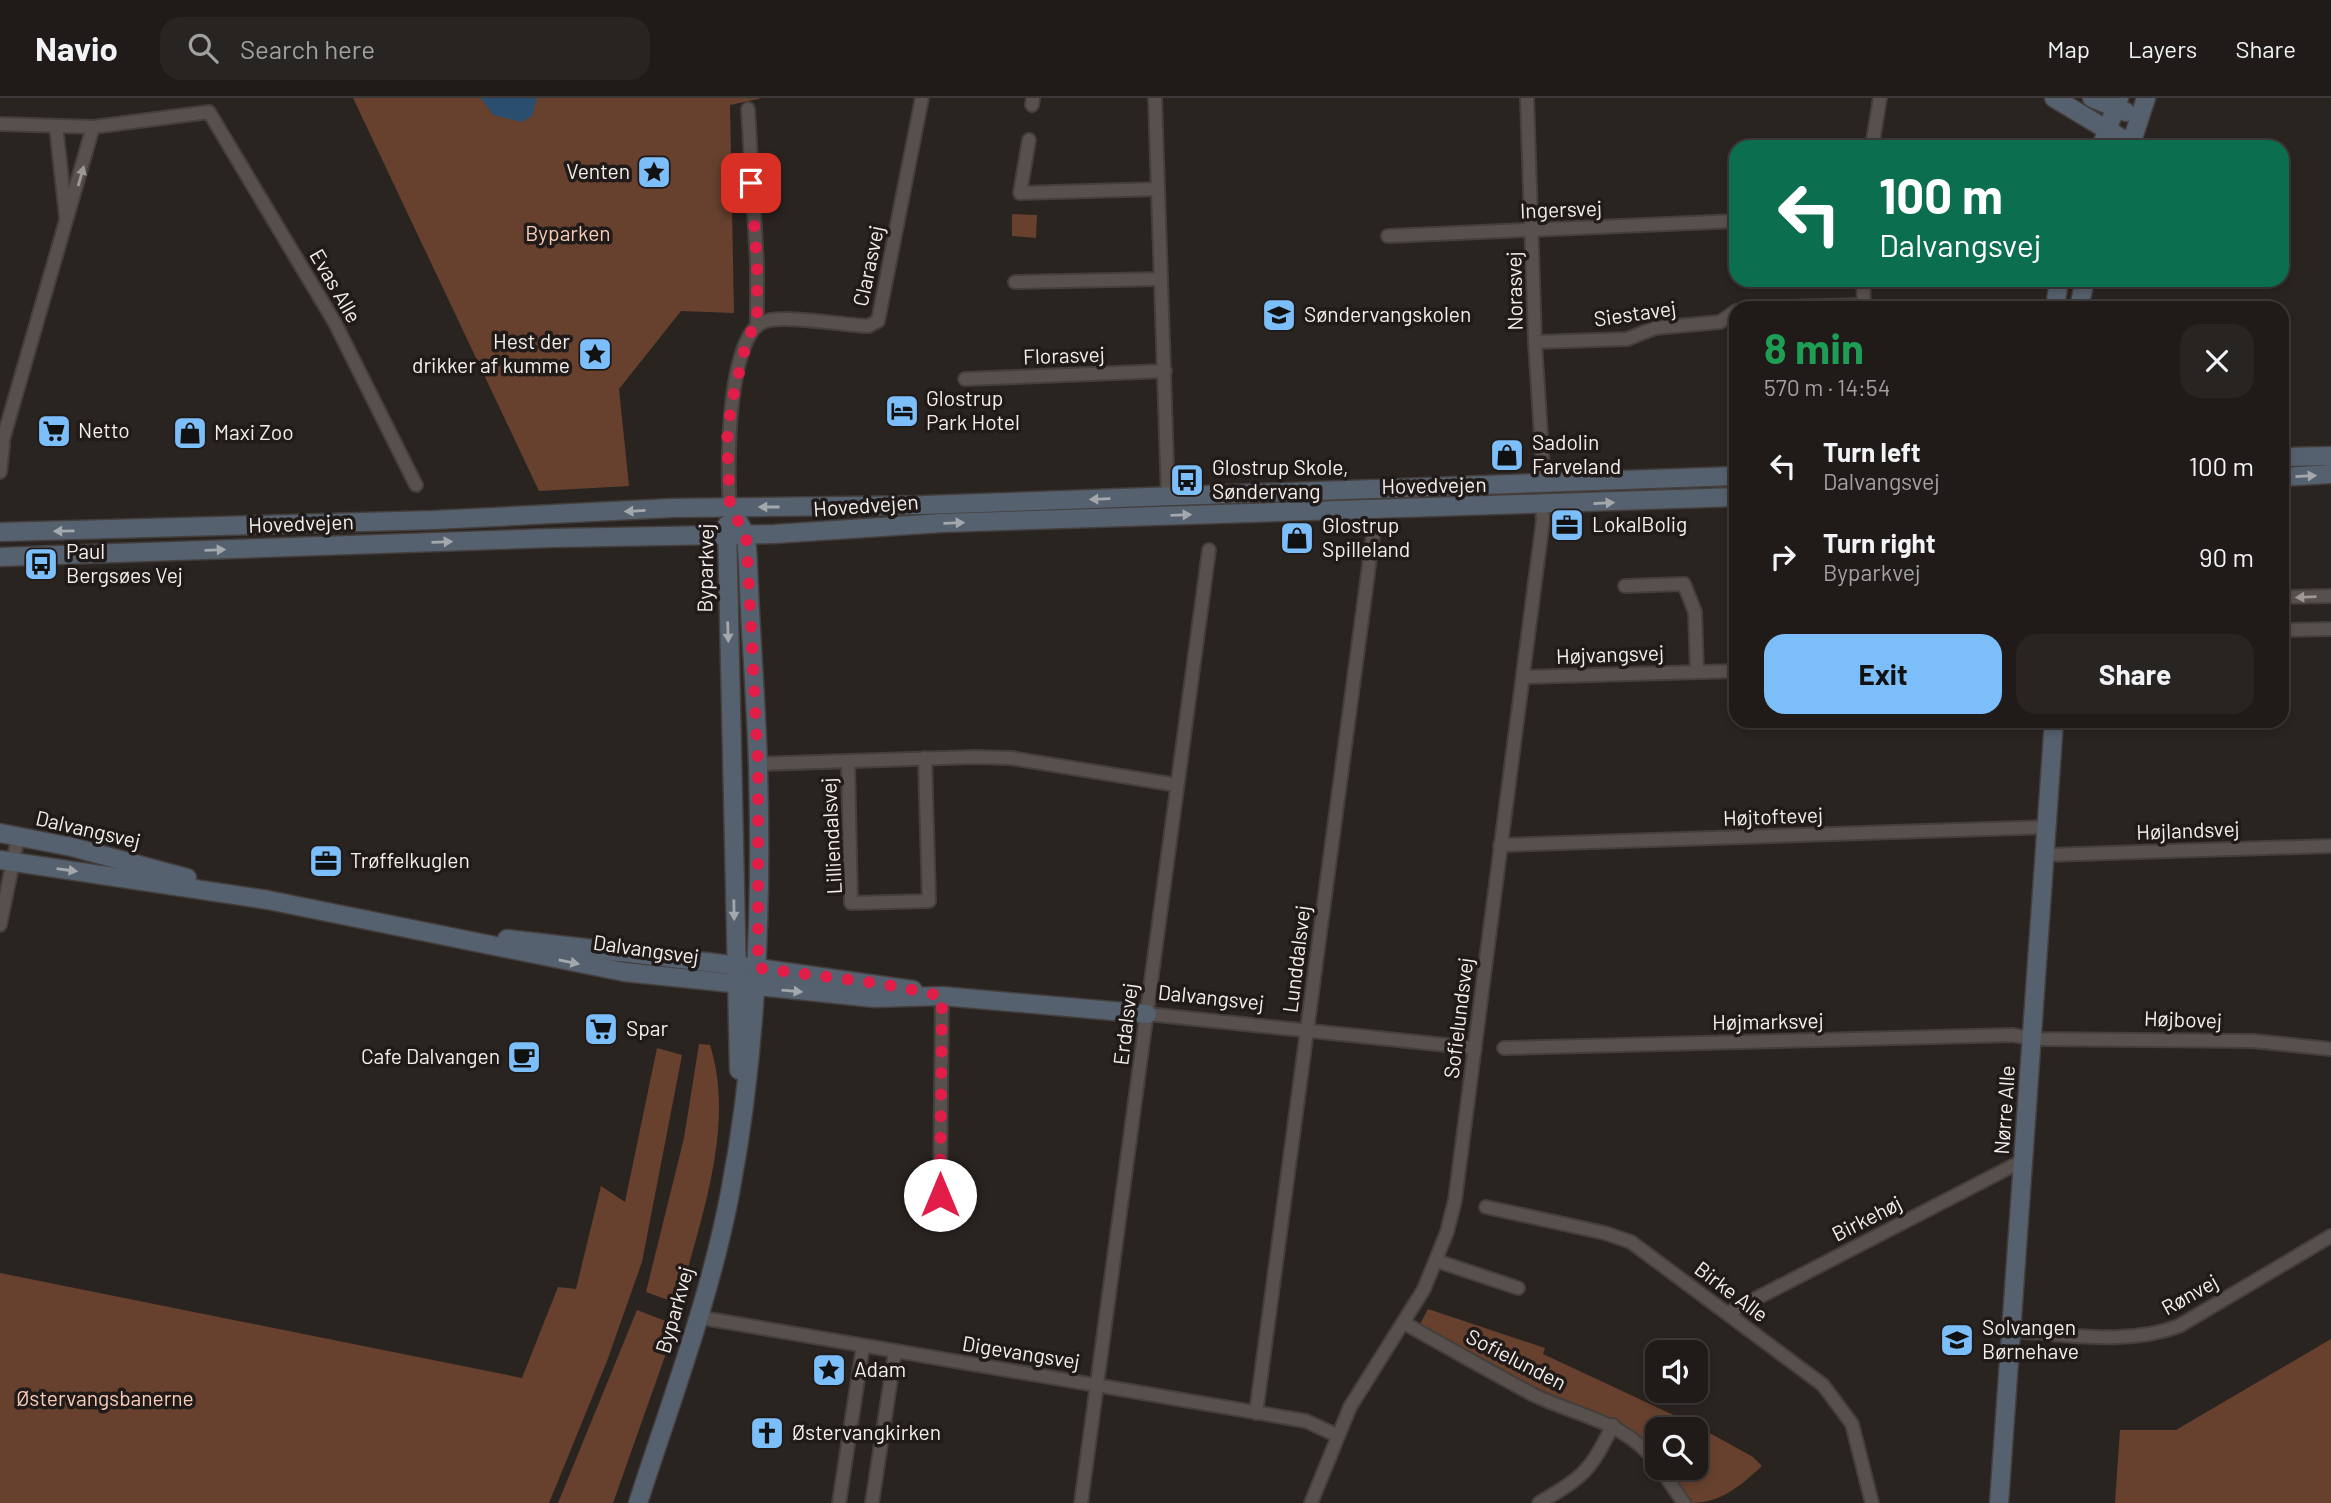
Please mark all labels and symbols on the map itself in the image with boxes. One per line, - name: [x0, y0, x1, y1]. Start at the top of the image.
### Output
- place icon: Venten: [635, 153, 673, 191]
- pin: [721, 153, 781, 213]
- place label: Venten: [566, 158, 630, 183]
- one-way arrow: [76, 165, 86, 186]
- street label: Ingersvej: [1519, 195, 1602, 222]
- park label: Byparken: [525, 220, 611, 245]
- street label: Clarasvej: [847, 223, 888, 308]
- street label: Evas Alle: [305, 244, 367, 327]
- street label: Norasvej: [1500, 251, 1527, 331]
- street label: Siestavej: [1592, 294, 1678, 331]
- school or university icon: Søndervangskolen: [1260, 296, 1298, 334]
- place label: Søndervangskolen: [1304, 301, 1471, 326]
- place label: Hest der drikker af kumme: [412, 328, 570, 377]
- place icon: Hest der drikker af kumme: [576, 335, 614, 373]
- street label: Florasvej: [1023, 341, 1105, 368]
- place label: Glostrup Park Hotel: [926, 385, 1020, 434]
- hotel icon: Glostrup Park Hotel: [883, 392, 921, 430]
- supermarket icon: Netto: [35, 412, 73, 450]
- shop icon: Maxi Zoo: [171, 414, 209, 452]
- place label: Netto: [78, 417, 130, 442]
- place label: Maxi Zoo: [214, 419, 294, 444]
- place label: Sadolin Farveland: [1532, 429, 1621, 478]
- shop icon: Sadolin Farveland: [1488, 436, 1526, 474]
- place label: Glostrup Skole, Søndervang: [1212, 454, 1349, 503]
- bus stop icon: Glostrup Skole, Søndervang: [1168, 461, 1206, 499]
- one-way arrow: [2296, 470, 2318, 481]
- street label: Hovedvejen: [1381, 471, 1487, 498]
- street label: Hovedvejen: [812, 488, 919, 521]
- one-way arrow: [1089, 493, 1111, 504]
- one-way arrow: [1594, 498, 1616, 509]
- one-way arrow: [758, 501, 780, 513]
- one-way arrow: [624, 505, 646, 516]
- office icon: LokalBolig: [1548, 506, 1586, 544]
- street label: Hovedvejen: [248, 508, 354, 537]
- one-way arrow: [1170, 509, 1192, 520]
- place label: LokalBolig: [1592, 511, 1687, 536]
- place label: Glostrup Spilleland: [1322, 512, 1410, 561]
- one-way arrow: [943, 517, 965, 529]
- shop icon: Glostrup Spilleland: [1278, 519, 1316, 557]
- street label: Byparkvej: [691, 523, 718, 613]
- one-way arrow: [53, 525, 75, 536]
- one-way arrow: [432, 536, 454, 547]
- place label: Paul Bergsøes Vej: [66, 538, 183, 587]
- one-way arrow: [204, 544, 226, 555]
- bus stop icon: Paul Bergsøes Vej: [22, 545, 60, 583]
- one-way arrow: [2295, 591, 2317, 602]
- one-way arrow: [723, 621, 734, 643]
- street label: Højvangsvej: [1555, 639, 1664, 668]
- street label: Lilliendalsvej: [815, 777, 846, 895]
- street label: Højtoftevej: [1722, 801, 1824, 830]
- street label: Dalvangsvej: [34, 804, 143, 853]
- street label: Højlandsvej: [2136, 815, 2240, 844]
- office icon: Trøffelkuglen: [307, 842, 345, 880]
- place label: Trøffelkuglen: [350, 847, 470, 872]
- one-way arrow: [57, 865, 79, 876]
- one-way arrow: [728, 900, 739, 922]
- street label: Lunddalsvej: [1277, 904, 1315, 1014]
- street label: Dalvangsvej: [592, 929, 701, 968]
- one-way arrow: [558, 956, 580, 967]
- street label: Sofielundsvej: [1438, 956, 1477, 1080]
- street label: Dalvangsvej: [1157, 978, 1266, 1015]
- street label: Erdalsvej: [1107, 981, 1142, 1066]
- one-way arrow: [781, 986, 803, 997]
- street label: Højbovej: [2143, 1005, 2223, 1032]
- street label: Højmarksvej: [1712, 1007, 1824, 1034]
- supermarket icon: Spar: [582, 1010, 620, 1048]
- place label: Spar: [626, 1015, 669, 1040]
- cafe icon: Cafe Dalvangen: [505, 1038, 543, 1076]
- place label: Cafe Dalvangen: [361, 1043, 500, 1068]
- street label: Nørre Alle: [1988, 1064, 2019, 1155]
- position arrow: [903, 1158, 977, 1232]
- street label: Birkehøj: [1827, 1190, 1905, 1246]
- street label: Birke Alle: [1690, 1255, 1773, 1326]
- street label: Byparkvej: [649, 1263, 698, 1356]
- street label: Rønvej: [2157, 1268, 2222, 1319]
- place label: Solvangen Børnehave: [1982, 1314, 2079, 1363]
- school or university icon: Solvangen Børnehave: [1938, 1321, 1976, 1359]
- street label: Sofielunden: [1462, 1323, 1571, 1395]
- street label: Digevangsvej: [961, 1330, 1082, 1373]
- place icon: Adam: [810, 1351, 848, 1389]
- place label: Adam: [854, 1356, 906, 1381]
- park label: Østervangsbanerne: [16, 1385, 194, 1410]
- church icon: Østervangkirken: [748, 1414, 786, 1452]
- place label: Østervangkirken: [792, 1419, 941, 1444]

